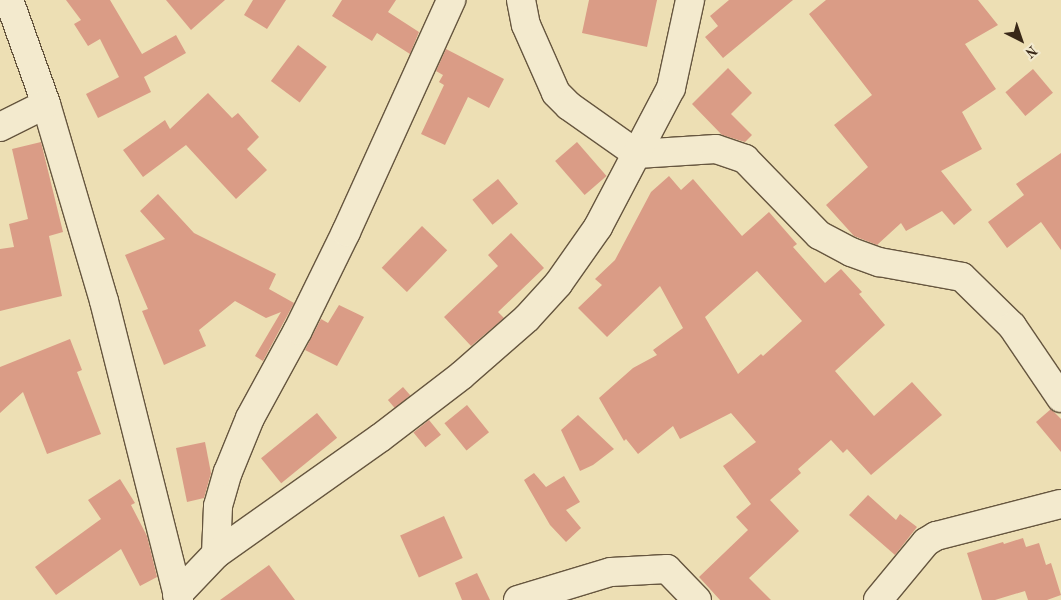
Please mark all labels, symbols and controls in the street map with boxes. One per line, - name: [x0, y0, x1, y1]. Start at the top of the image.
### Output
- north arrow: [996, 15, 1046, 65]
- text: N: [1022, 43, 1039, 60]

